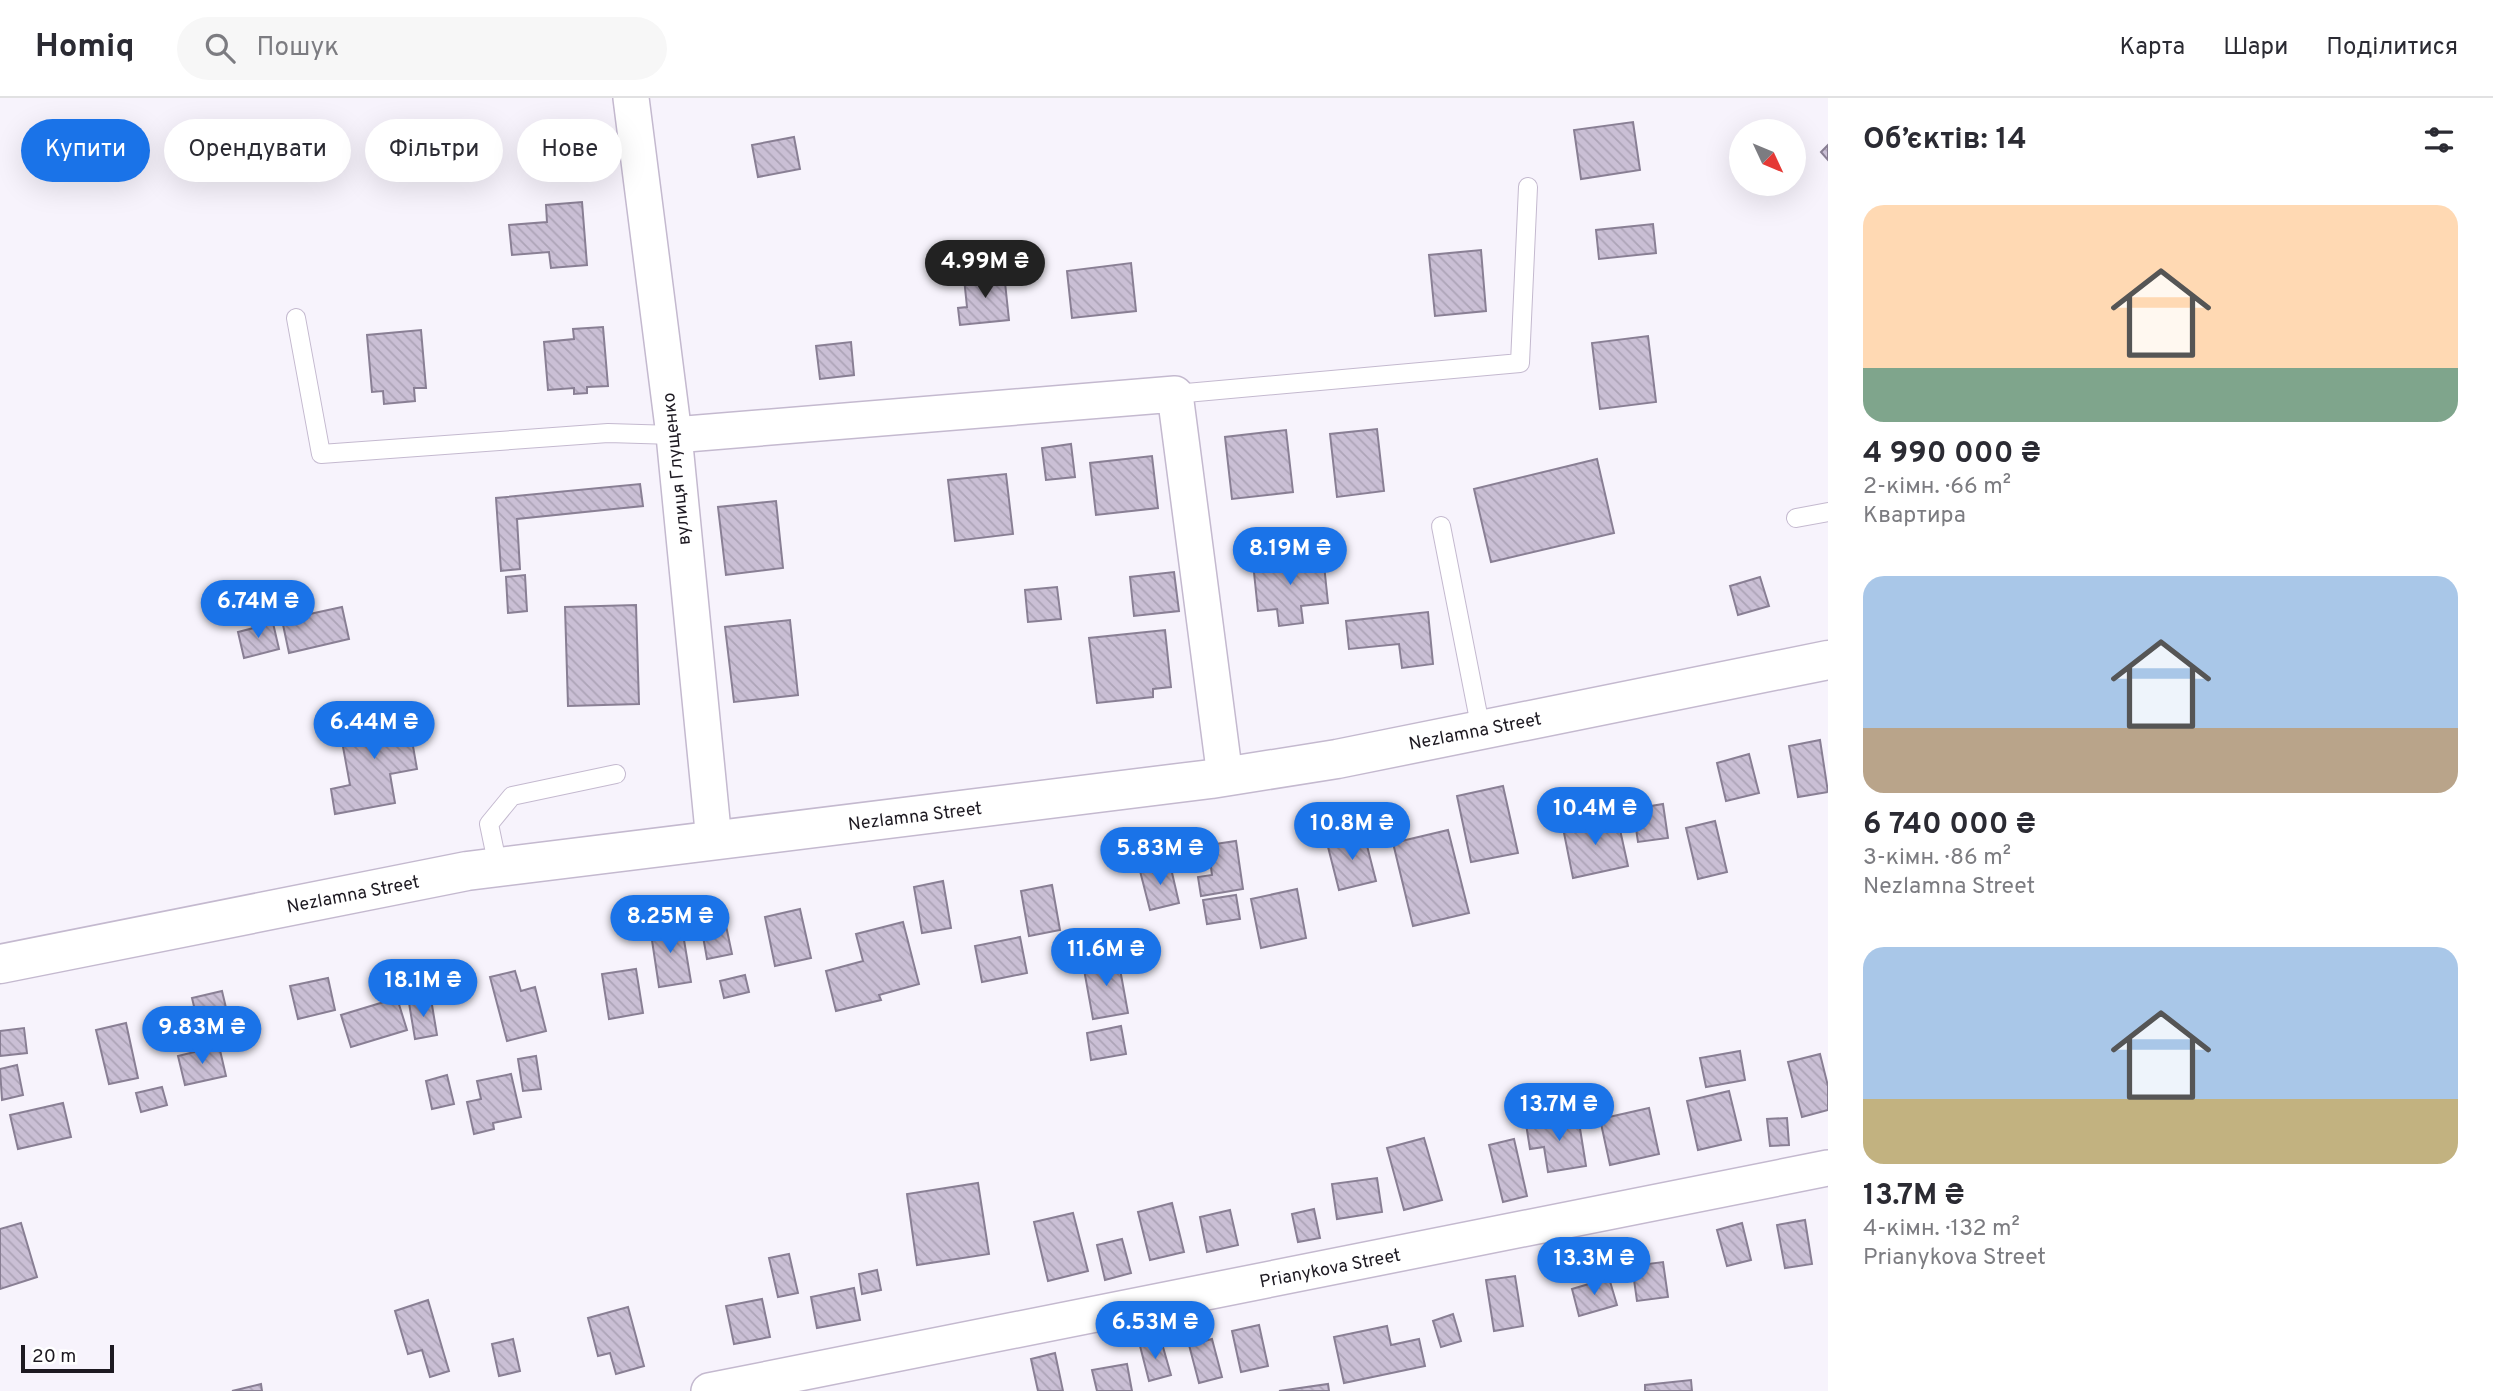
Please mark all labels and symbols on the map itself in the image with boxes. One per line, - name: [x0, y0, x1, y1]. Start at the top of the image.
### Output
- north arrow: [1729, 119, 1806, 196]
- pin: 4.99M ₴: [920, 240, 1050, 300]
- street label: вулиця Глущенко: [658, 391, 697, 546]
- pin: 8.19M ₴: [1225, 528, 1355, 587]
- pin: 6.74M ₴: [193, 580, 323, 640]
- pin: 6.44M ₴: [309, 702, 439, 761]
- street label: Nezlamna Street: [1407, 708, 1544, 757]
- pin: 10.4M ₴: [1530, 788, 1660, 847]
- street label: Nezlamna Street: [847, 798, 983, 837]
- pin: 10.8M ₴: [1287, 802, 1417, 862]
- pin: 5.83M ₴: [1095, 828, 1225, 887]
- street label: Nezlamna Street: [285, 871, 422, 920]
- pin: 8.25M ₴: [605, 896, 735, 955]
- pin: 11.6M ₴: [1041, 928, 1171, 988]
- pin: 18.1M ₴: [358, 960, 488, 1019]
- pin: 9.83M ₴: [137, 1006, 267, 1066]
- pin: 13.7M ₴: [1494, 1084, 1624, 1143]
- pin: 13.3M ₴: [1529, 1238, 1659, 1297]
- street label: Prianykova Street: [1258, 1245, 1403, 1294]
- pin: 6.53M ₴: [1090, 1302, 1220, 1361]
- scale bar: [21, 1342, 114, 1374]

